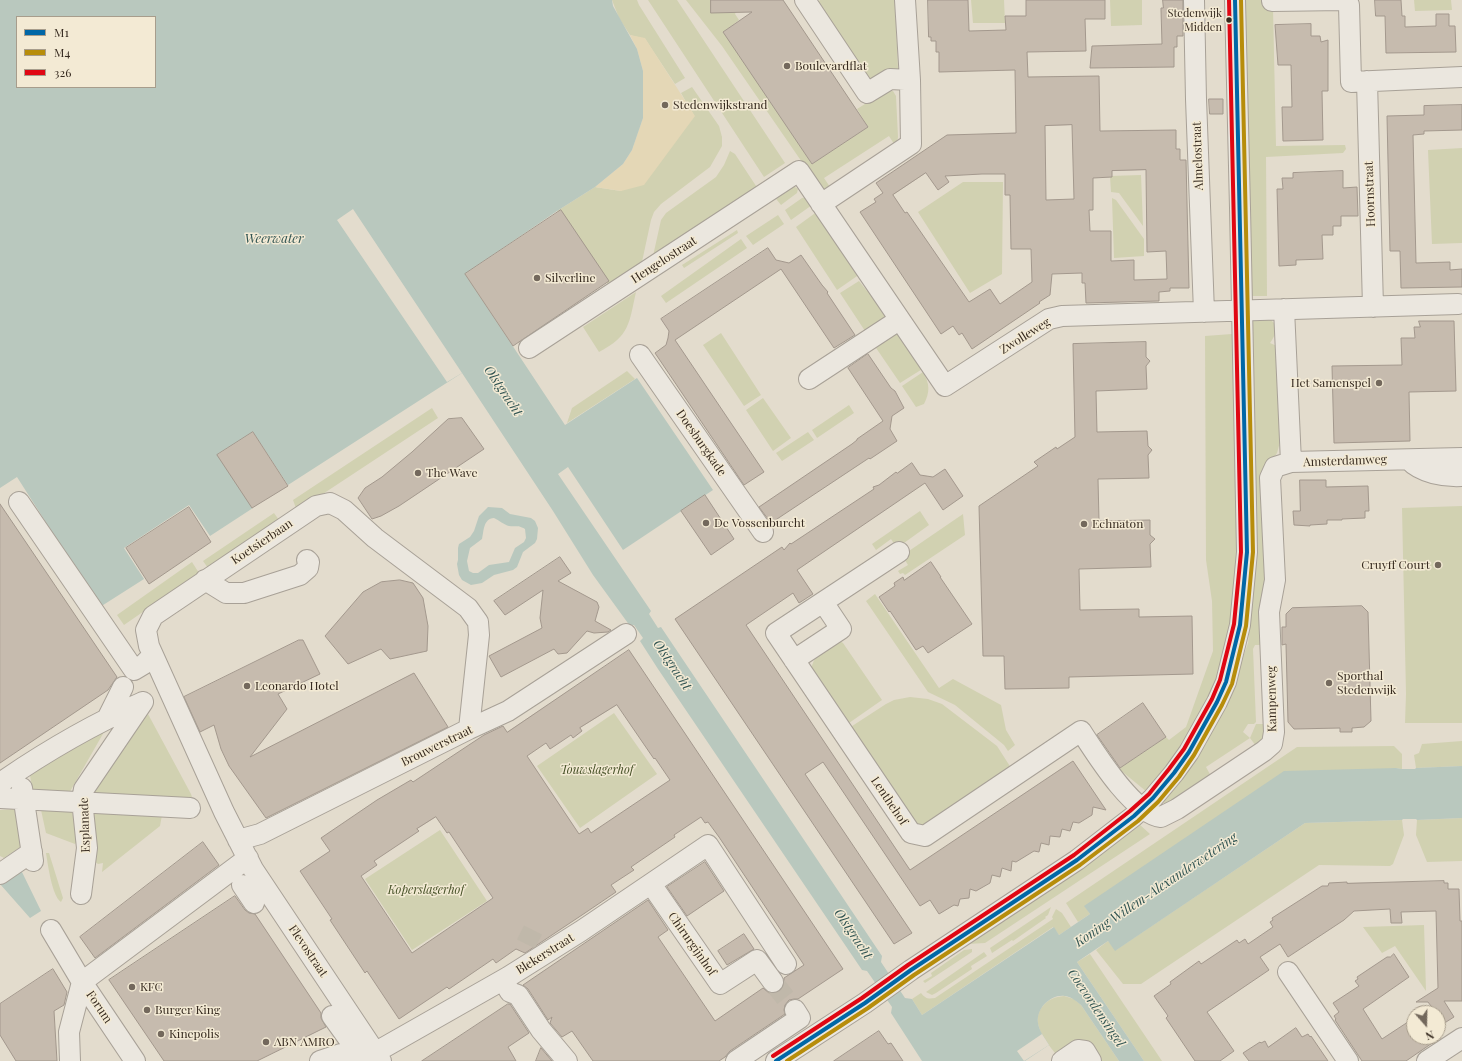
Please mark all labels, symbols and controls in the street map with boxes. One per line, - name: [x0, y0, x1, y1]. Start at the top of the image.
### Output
- place label: Stedenwijk Midden: [1167, 7, 1222, 33]
- marker: Stedenwijk Midden: [1224, 15, 1234, 25]
- legend: [16, 16, 156, 88]
- text: M1: [54, 24, 69, 40]
- text: M4: [54, 44, 70, 60]
- place label: Boulevardflat: [795, 59, 867, 73]
- marker: Boulevardflat: [782, 61, 792, 71]
- text: 326: [54, 64, 71, 80]
- place label: Stedenwijkstrand: [673, 98, 768, 112]
- marker: Stedenwijkstrand: [660, 100, 670, 110]
- street label: Almelostraat: [1190, 121, 1206, 191]
- street label: Hoornstraat: [1362, 161, 1378, 227]
- water label: Weerwater: [245, 231, 303, 247]
- street label: Hengelostraat: [628, 233, 700, 287]
- place label: Silverline: [545, 271, 596, 285]
- marker: Silverline: [532, 273, 542, 283]
- street label: Zwolleweg: [997, 315, 1053, 357]
- water label: Olstgracht: [481, 363, 525, 419]
- place label: Het Samenspel: [1291, 376, 1371, 390]
- marker: Het Samenspel: [1374, 378, 1384, 388]
- street label: Doesburgkade: [673, 407, 729, 479]
- street label: Amsterdamweg: [1303, 452, 1387, 470]
- place label: The Wave: [426, 466, 478, 480]
- marker: The Wave: [413, 468, 423, 478]
- street label: Koetsierbaan: [229, 516, 295, 568]
- place label: De Vossenburcht: [714, 516, 805, 530]
- place label: Echnaton: [1092, 517, 1143, 531]
- marker: De Vossenburcht: [701, 518, 711, 528]
- marker: Echnaton: [1079, 519, 1089, 529]
- place label: Cruyff Court: [1361, 558, 1430, 572]
- marker: Cruyff Court: [1433, 560, 1443, 570]
- water label: Olstgracht: [650, 637, 694, 693]
- street label: Kampenweg: [1264, 666, 1280, 732]
- place label: Sporthal Stedenwijk: [1337, 669, 1396, 697]
- marker: Sporthal Stedenwijk: [1324, 678, 1334, 688]
- place label: Leonardo Hotel: [255, 679, 339, 693]
- marker: Leonardo Hotel: [242, 681, 252, 691]
- street label: Brouwerstraat: [399, 722, 475, 770]
- park label: Touwslagerhof: [560, 763, 634, 777]
- street label: Lenthehof: [868, 774, 910, 828]
- street label: Esplanade: [77, 797, 93, 853]
- water label: Koning Willem-Alexanderwetering: [1072, 830, 1240, 950]
- park label: Koperslagerhof: [388, 883, 464, 897]
- water label: Olstgracht: [831, 906, 875, 962]
- street label: Chirurgijnhof: [665, 909, 719, 979]
- street label: Flevostraat: [285, 922, 331, 980]
- street label: Blekerstraat: [513, 931, 577, 977]
- water label: Coevordensingel: [1064, 966, 1128, 1050]
- place label: KFC: [140, 980, 163, 994]
- marker: KFC: [127, 982, 137, 992]
- street label: Forum: [83, 988, 115, 1026]
- place label: Burger King: [155, 1003, 220, 1017]
- marker: Burger King: [142, 1005, 152, 1015]
- north arrow: [1406, 1005, 1446, 1045]
- place label: Kinepolis: [169, 1027, 219, 1041]
- text: N: [1424, 1027, 1436, 1044]
- marker: Kinepolis: [156, 1029, 166, 1039]
- place label: ABN AMRO: [274, 1035, 335, 1049]
- marker: ABN AMRO: [261, 1037, 271, 1047]

